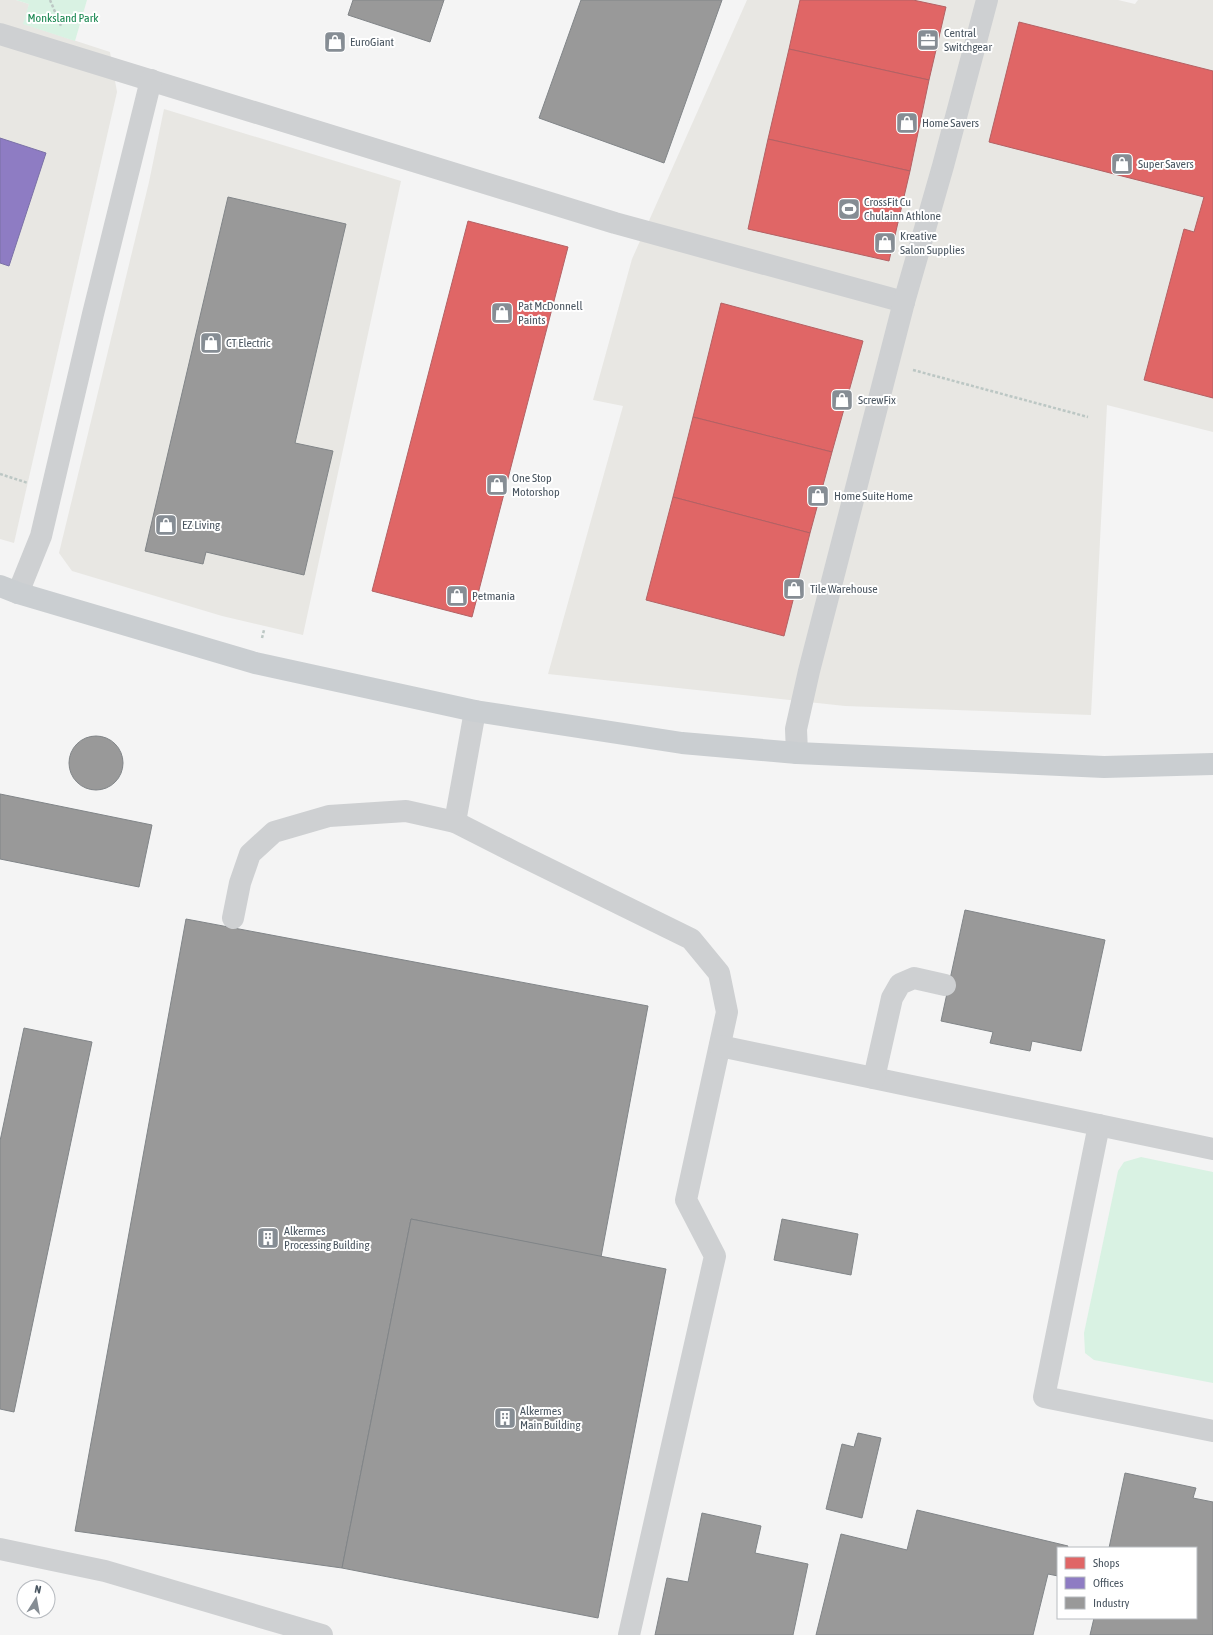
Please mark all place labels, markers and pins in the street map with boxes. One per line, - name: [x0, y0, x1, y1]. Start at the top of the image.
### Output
- place label: Central Switchgear: [944, 26, 992, 54]
- office icon: Central Switchgear: [915, 27, 941, 53]
- shop icon: EuroGiant: [322, 29, 348, 55]
- place label: EuroGiant: [350, 35, 395, 49]
- shop icon: Home Savers: [894, 110, 920, 136]
- place label: Home Savers: [922, 116, 979, 130]
- shop icon: Super Savers: [1109, 151, 1135, 177]
- place label: Super Savers: [1138, 157, 1194, 171]
- place label: CrossFit Cu Chulainn Athlone: [864, 195, 941, 223]
- sports icon: CrossFit Cu Chulainn Athlone: [836, 196, 862, 222]
- place label: Kreative Salon Supplies: [900, 229, 965, 257]
- shop icon: Kreative Salon Supplies: [872, 230, 898, 256]
- place label: Pat McDonnell Paints: [518, 299, 583, 327]
- shop icon: Pat McDonnell Paints: [489, 300, 515, 326]
- shop icon: CT Electric: [198, 330, 224, 356]
- place label: CT Electric: [226, 336, 271, 350]
- shop icon: ScrewFix: [829, 387, 855, 413]
- place label: ScrewFix: [858, 393, 896, 407]
- place label: One Stop Motorshop: [512, 471, 560, 499]
- shop icon: One Stop Motorshop: [484, 472, 510, 498]
- shop icon: Home Suite Home: [805, 483, 831, 509]
- place label: Home Suite Home: [834, 489, 913, 503]
- shop icon: EZ Living: [153, 512, 179, 538]
- place label: EZ Living: [182, 518, 221, 532]
- shop icon: Tile Warehouse: [781, 576, 807, 602]
- place label: Tile Warehouse: [810, 582, 878, 596]
- shop icon: Petmania: [444, 583, 470, 609]
- place label: Petmania: [472, 589, 515, 603]
- place label: Alkermes Processing Building: [284, 1224, 370, 1252]
- building icon: Alkermes Processing Building: [255, 1225, 281, 1251]
- place label: Alkermes Main Building: [520, 1404, 581, 1432]
- building icon: Alkermes Main Building: [492, 1405, 518, 1431]

